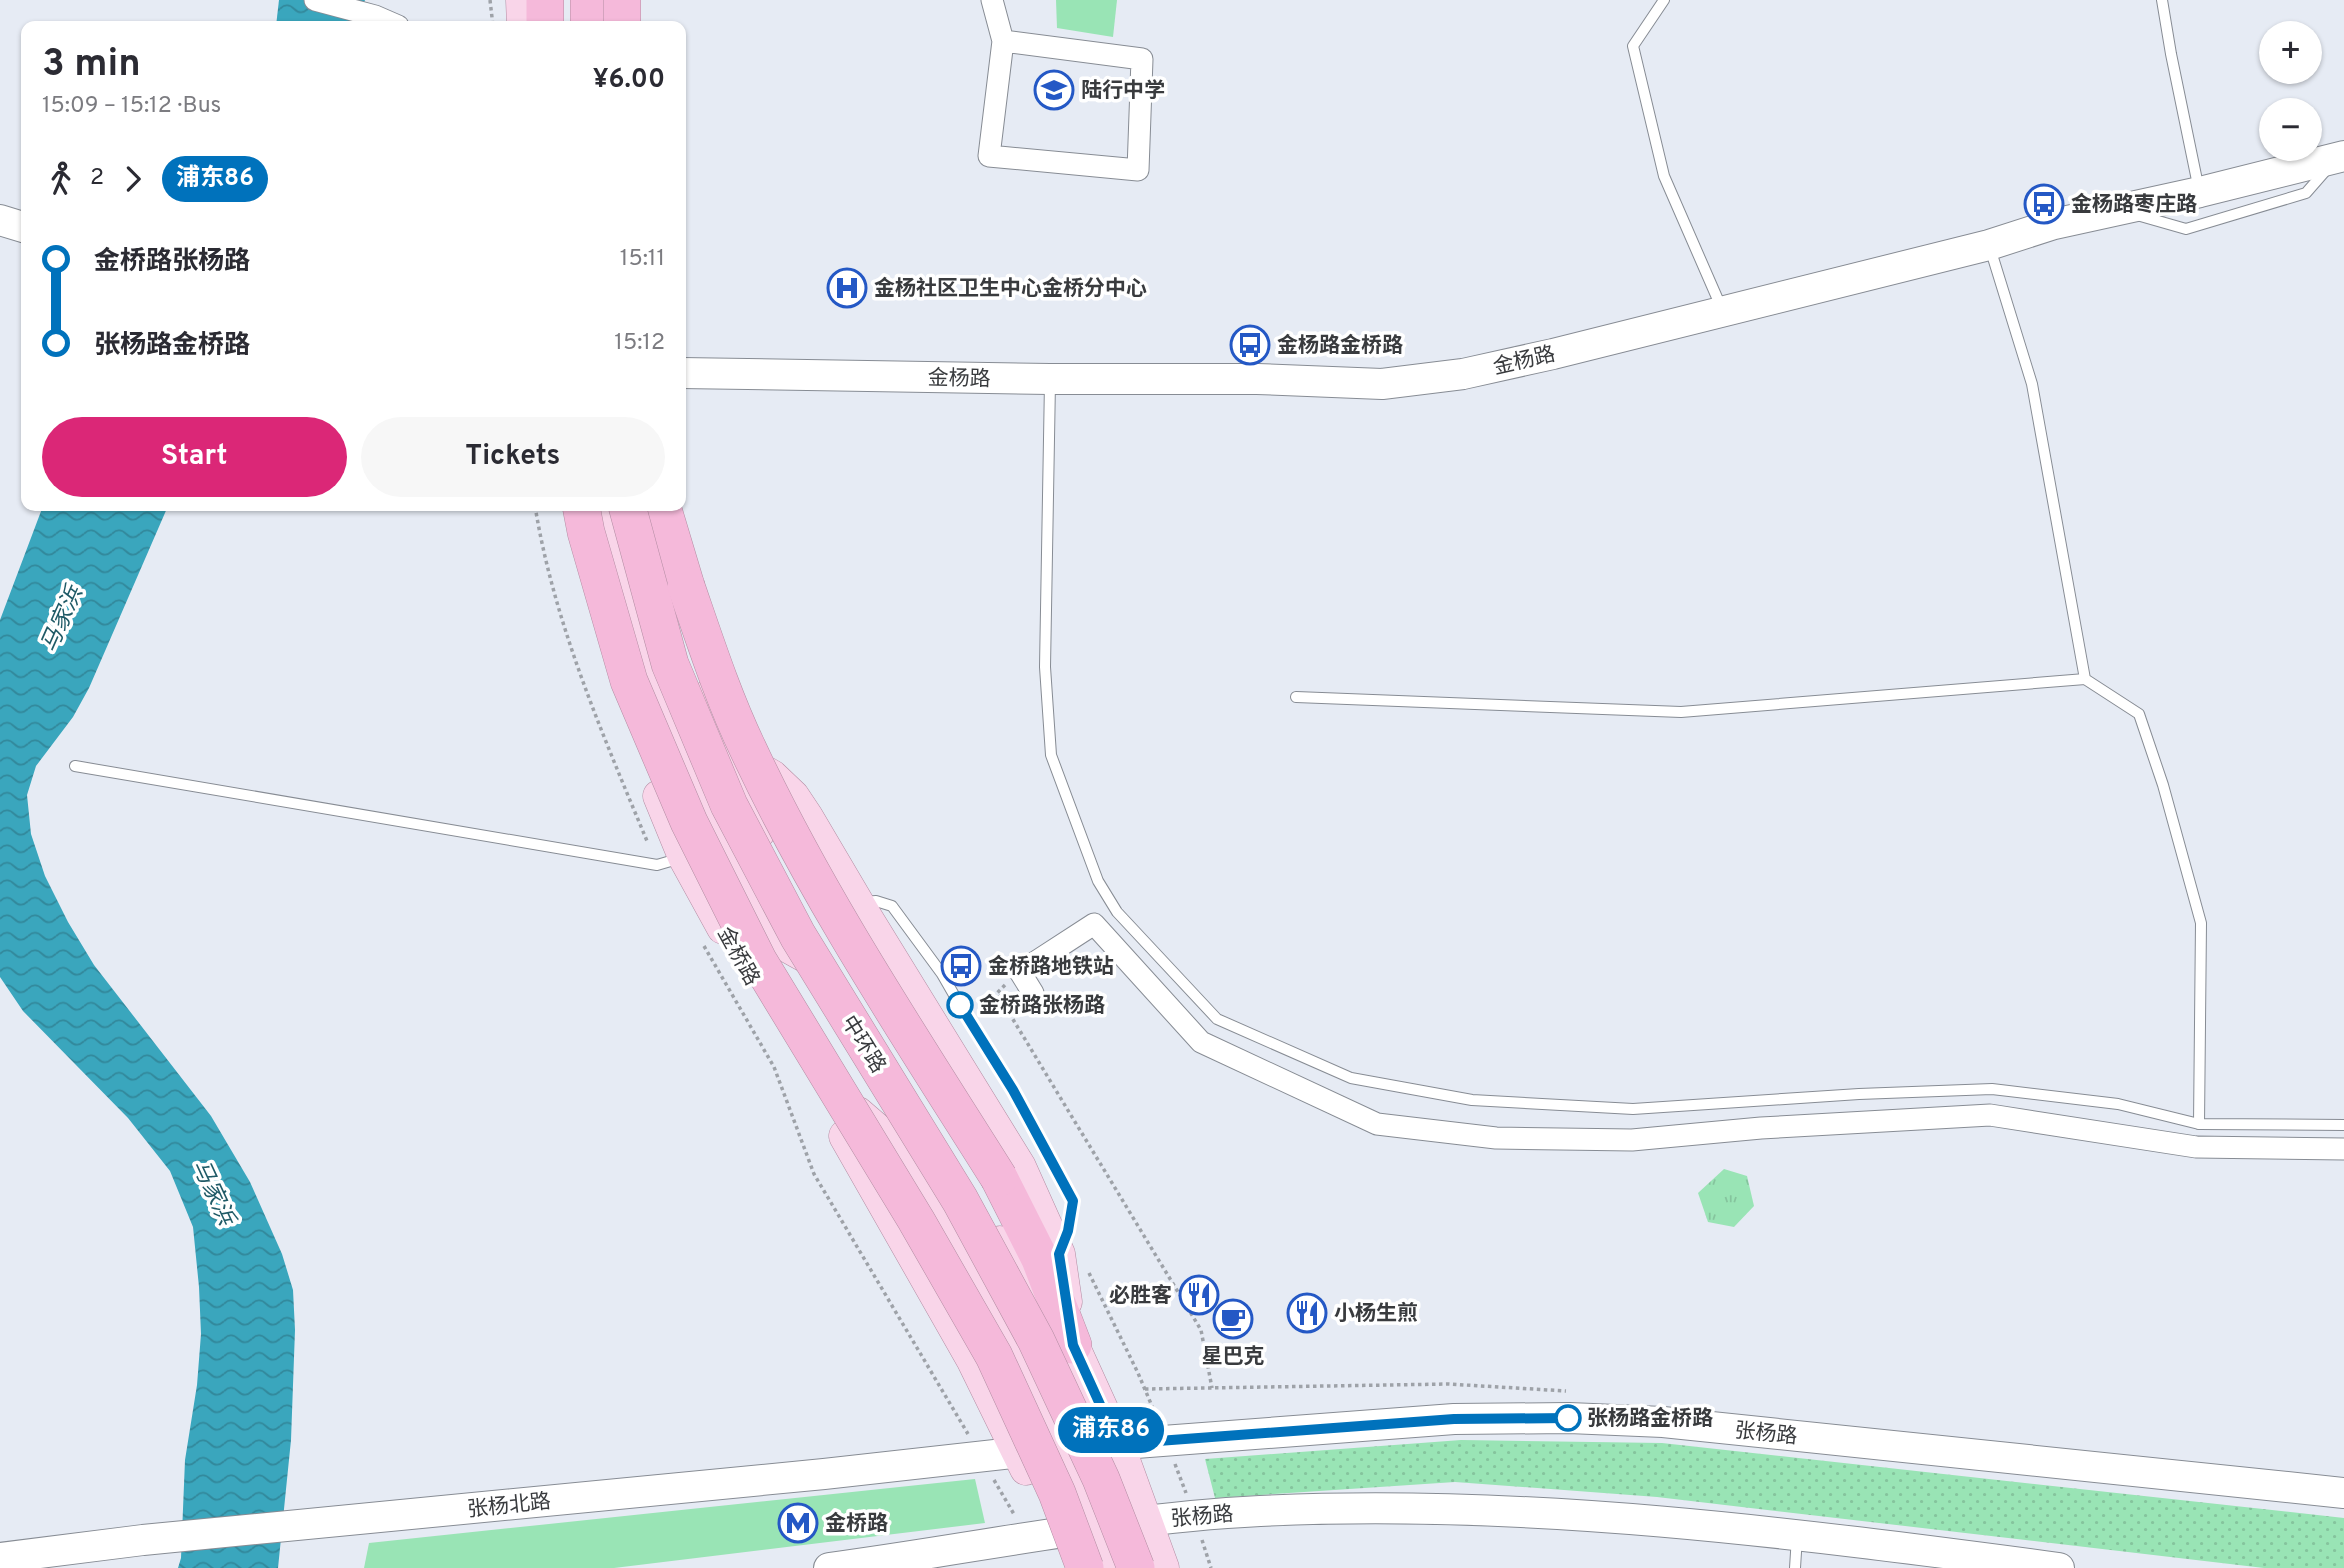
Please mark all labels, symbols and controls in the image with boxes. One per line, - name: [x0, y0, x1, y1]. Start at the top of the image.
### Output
- map controls: [2259, 21, 2322, 161]
- button: +: [2259, 21, 2322, 84]
- text: 3 min: [42, 41, 141, 90]
- text: ¥6.00: [593, 64, 665, 97]
- school or university icon: 陆行中学: [1033, 69, 1075, 111]
- place label: 陆行中学: [1081, 78, 1165, 105]
- text: 15:09 – 15:12 · Bus: [42, 92, 221, 121]
- button: −: [2259, 98, 2322, 161]
- icon: walk: [42, 160, 80, 198]
- icon: forward: [114, 160, 152, 198]
- text: 2: [90, 164, 104, 193]
- text: 浦东86: [176, 164, 254, 194]
- bus stop icon: 金杨路枣庄路: [2023, 183, 2065, 225]
- place label: 金杨路枣庄路: [2071, 192, 2197, 219]
- text: 15:11: [620, 245, 665, 274]
- text: 金桥路张杨路: [94, 246, 250, 279]
- hospital icon: 金杨社区卫生中心金桥分中心: [826, 267, 868, 309]
- place label: 金杨社区卫生中心金桥分中心: [874, 276, 1147, 303]
- bus stop icon: 金杨路金桥路: [1229, 324, 1271, 366]
- text: 15:12: [614, 329, 665, 358]
- text: 张杨路金桥路: [94, 330, 250, 363]
- place label: 金杨路金桥路: [1277, 333, 1403, 360]
- street label: 金杨路: [1491, 341, 1558, 382]
- street label: 金杨路: [927, 365, 991, 394]
- button: Start: [42, 417, 347, 497]
- button: Tickets: [361, 417, 665, 497]
- water label: 马家浜: [36, 581, 91, 657]
- street label: 金桥路: [711, 923, 765, 991]
- bus stop icon: 金桥路地铁站: [940, 945, 982, 987]
- place label: 金桥路地铁站: [988, 954, 1114, 981]
- marker: 金桥路张杨路: [947, 992, 973, 1018]
- place label: 金桥路张杨路: [979, 993, 1105, 1020]
- street label: 中环路: [835, 1011, 891, 1079]
- water label: 马家浜: [184, 1156, 240, 1232]
- restaurant icon: 必胜客: [1178, 1274, 1220, 1316]
- place label: 必胜客: [1109, 1283, 1172, 1310]
- restaurant icon: 小杨生煎: [1286, 1292, 1328, 1334]
- cafe icon: 星巴克: [1212, 1298, 1254, 1340]
- place label: 小杨生煎: [1334, 1301, 1418, 1328]
- place label: 星巴克: [1202, 1344, 1265, 1371]
- marker: 张杨路金桥路: [1555, 1405, 1581, 1431]
- place label: 张杨路金桥路: [1587, 1406, 1713, 1433]
- line badge: 浦东86: [1062, 1407, 1160, 1453]
- text: 浦东86: [1072, 1415, 1150, 1445]
- street label: 张杨路: [1733, 1418, 1799, 1451]
- street label: 张杨北路: [466, 1489, 552, 1524]
- street label: 张杨路: [1170, 1501, 1235, 1534]
- metro station icon: 金桥路: [777, 1502, 819, 1544]
- place label: 金桥路: [825, 1511, 888, 1538]

